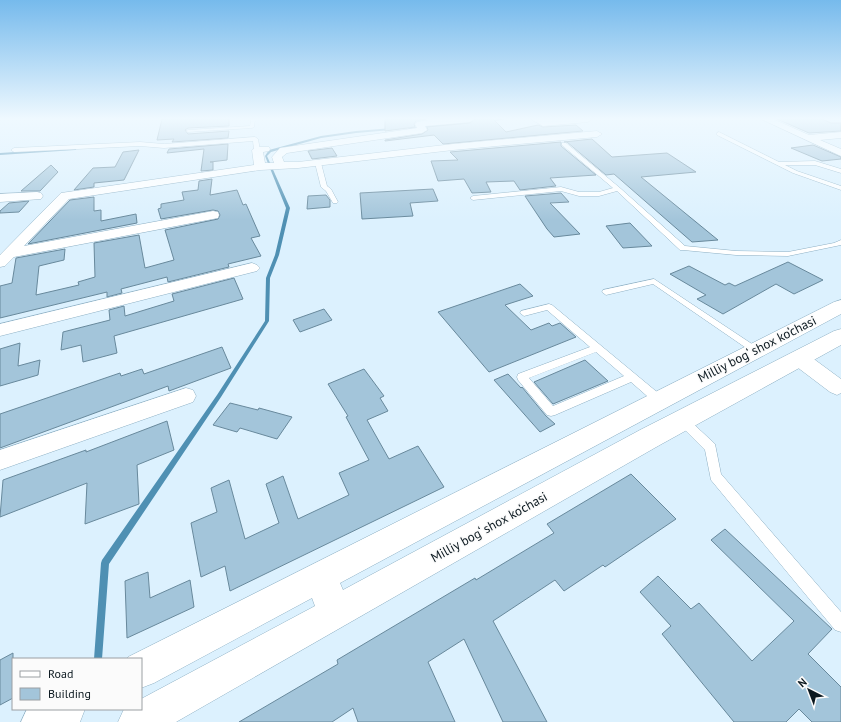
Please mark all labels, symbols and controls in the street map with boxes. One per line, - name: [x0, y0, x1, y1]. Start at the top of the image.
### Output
- street label: Milliy bog‘ shox ko‘chasi: [695, 312, 819, 386]
- street label: Milliy bog‘ shox ko‘chasi: [428, 488, 550, 566]
- legend: [12, 658, 142, 710]
- text: Road: [48, 666, 73, 681]
- north arrow: [789, 670, 829, 710]
- text: N: [795, 675, 810, 690]
- text: Building: [48, 686, 91, 701]

